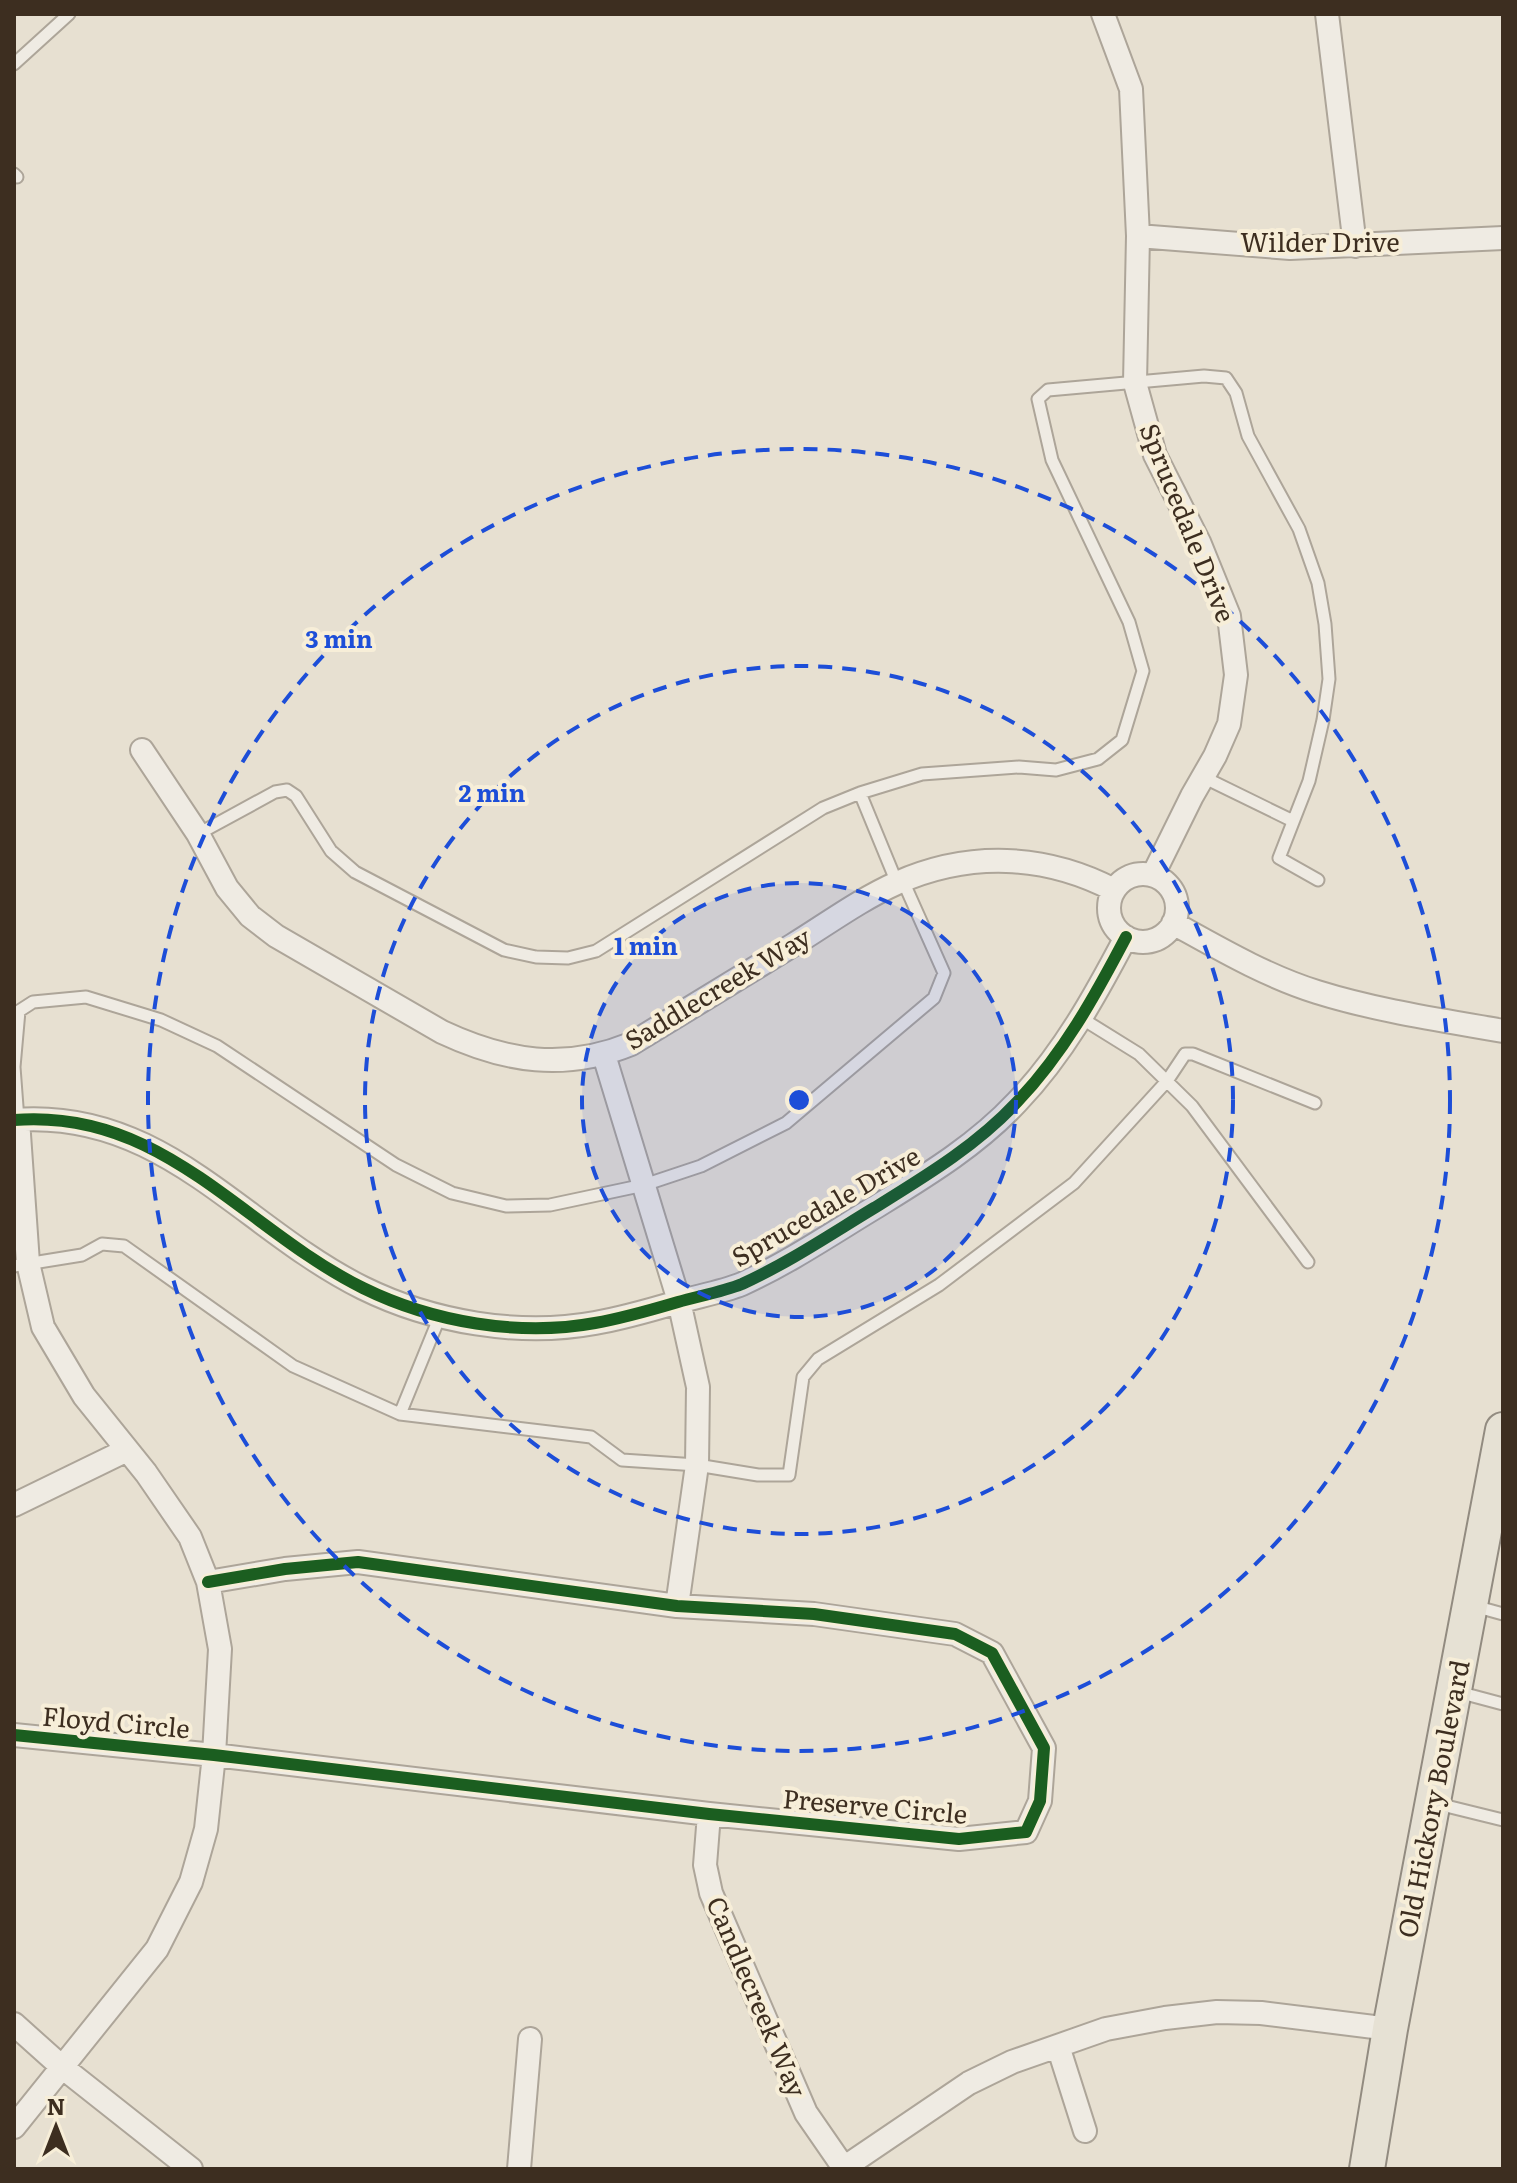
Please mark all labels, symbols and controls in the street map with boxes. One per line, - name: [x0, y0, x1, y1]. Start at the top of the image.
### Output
- street label: Wilder Drive: [1240, 221, 1400, 260]
- street label: Sprucedale Drive: [1132, 417, 1247, 628]
- text: 3 min: [305, 620, 373, 655]
- text: 2 min: [458, 774, 526, 809]
- street label: Saddlecreek Way: [616, 916, 817, 1058]
- text: 1 min: [614, 927, 678, 962]
- centre of rings: [785, 1086, 813, 1114]
- street label: Sprucedale Drive: [723, 1135, 926, 1275]
- street label: Old Hickory Boulevard: [1385, 1656, 1478, 1941]
- street label: Floyd Circle: [41, 1695, 192, 1746]
- street label: Preserve Circle: [781, 1777, 969, 1832]
- street label: Candlecreek Way: [698, 1890, 818, 2103]
- north arrow: [16, 2087, 96, 2167]
- text: N: [47, 2089, 65, 2122]

